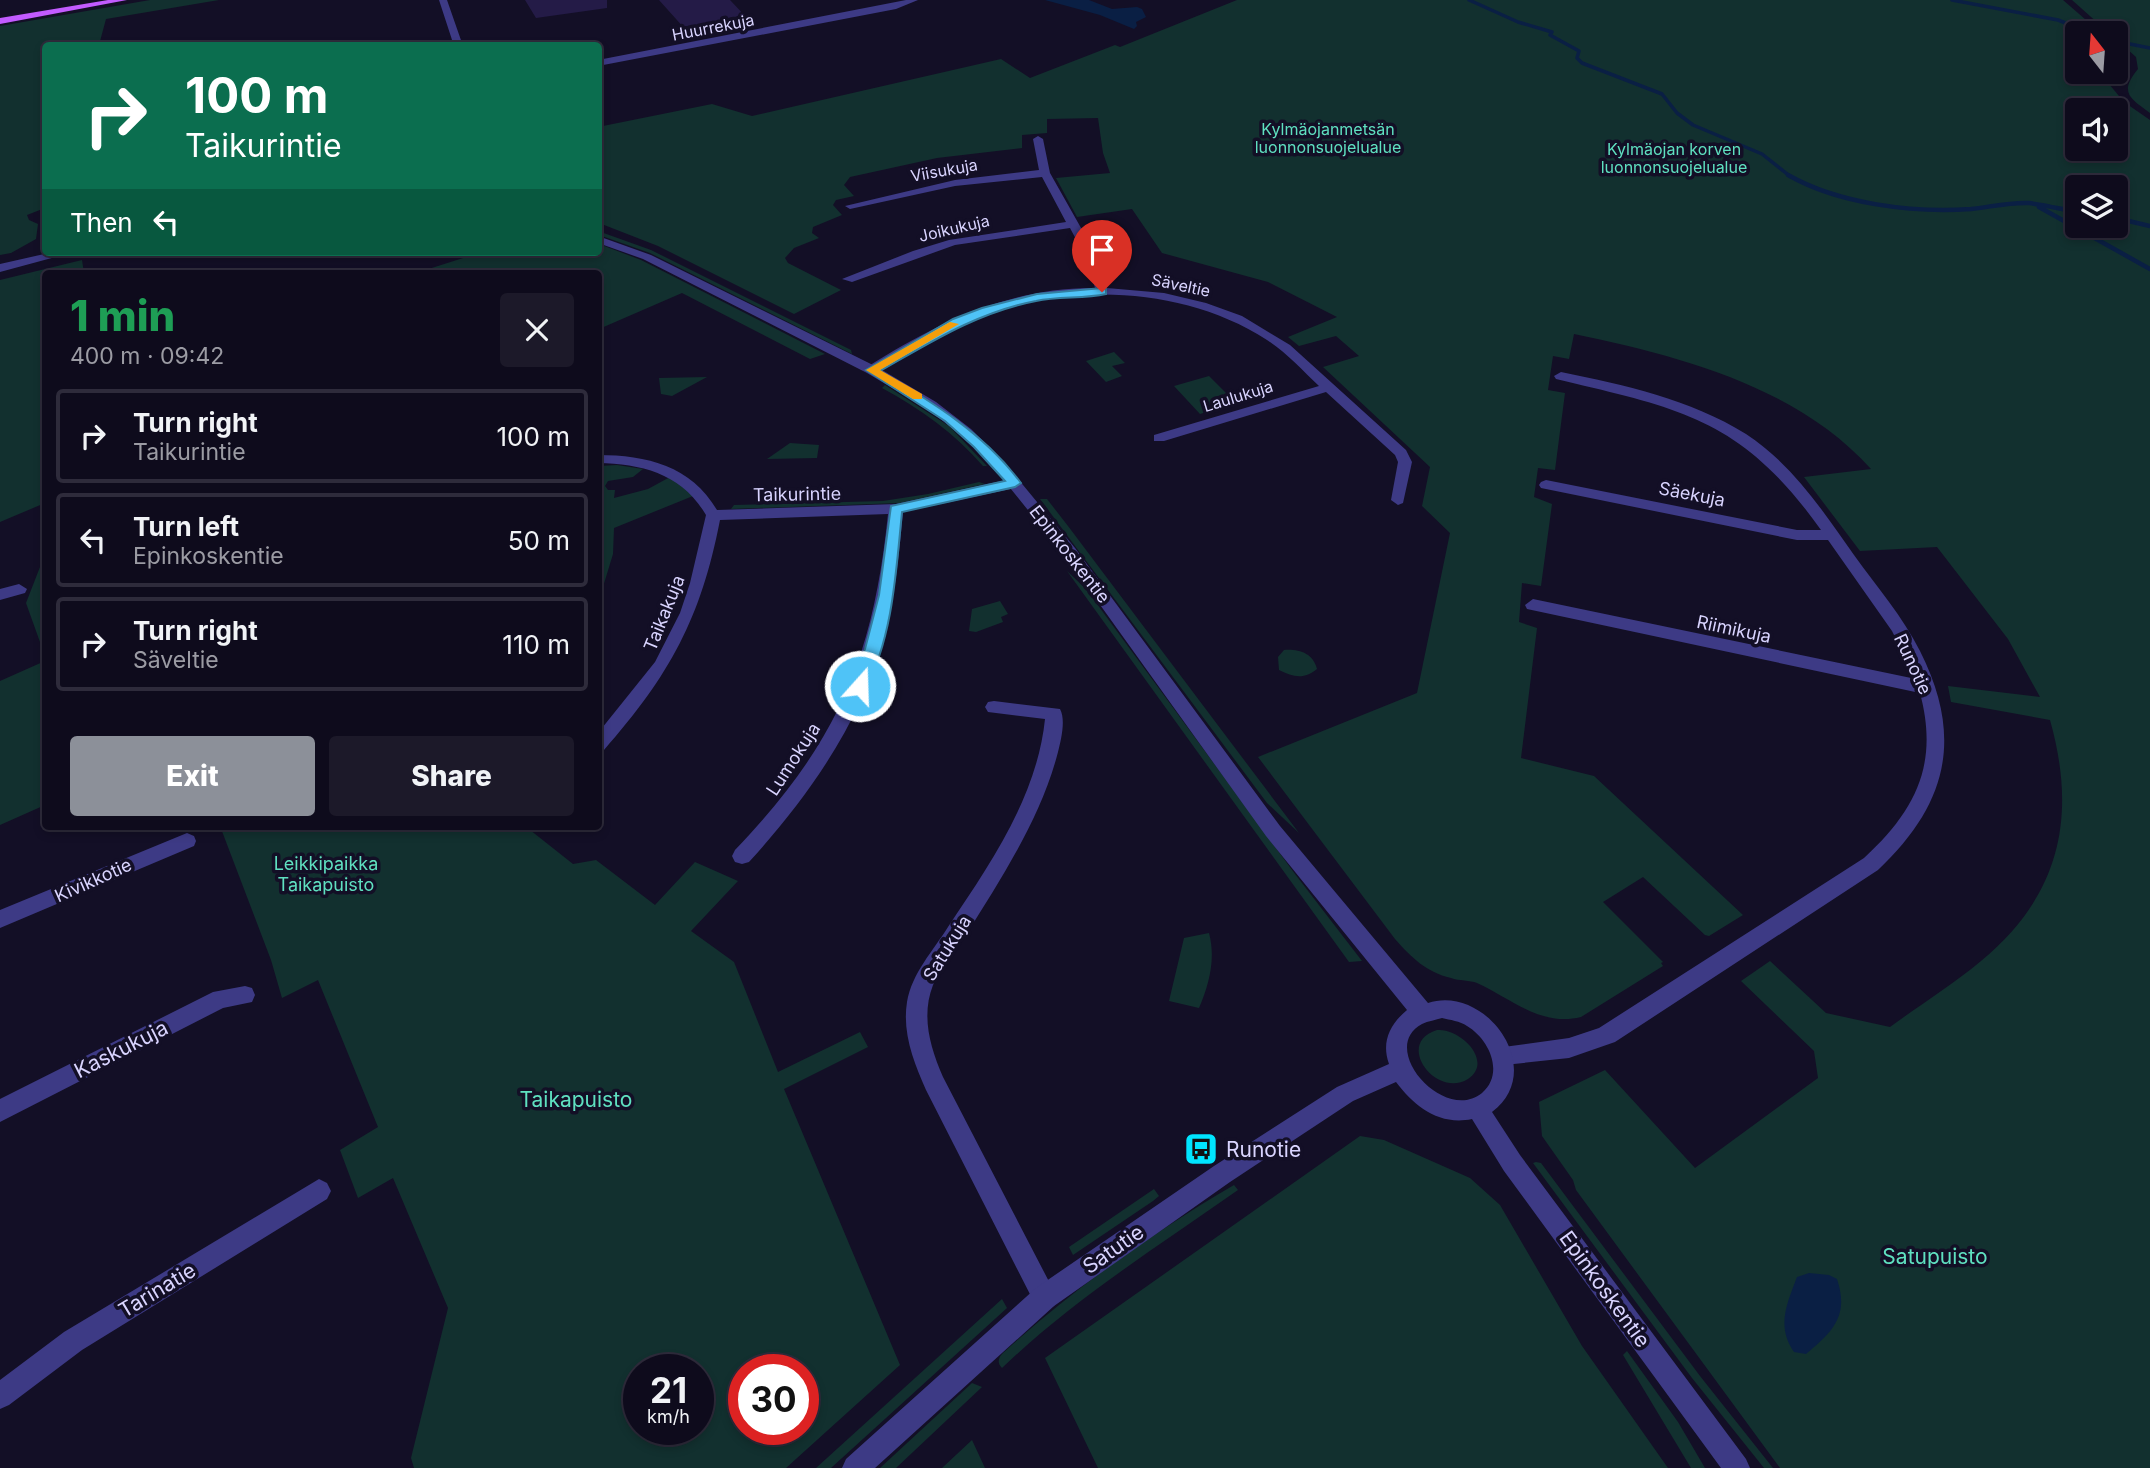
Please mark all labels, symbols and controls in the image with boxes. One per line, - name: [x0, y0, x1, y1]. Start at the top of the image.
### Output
- street label: Huurrekuja: [670, 9, 756, 45]
- north arrow: [2065, 21, 2128, 84]
- map controls: [2065, 21, 2128, 238]
- text: 100 m: [185, 66, 329, 125]
- icon: right: [70, 70, 161, 161]
- button: sound: [2065, 98, 2128, 161]
- park label: Kylmäojanmetsän luonnonsuojelualue: [1255, 119, 1401, 157]
- text: Taikurintie: [185, 126, 342, 165]
- park label: Kylmäojan korven luonnonsuojelualue: [1601, 139, 1747, 177]
- street label: Viisukuja: [909, 154, 979, 186]
- button: layers: [2065, 175, 2128, 238]
- icon: left: [147, 203, 185, 241]
- text: Then: [70, 207, 133, 238]
- street label: Joikukuja: [917, 210, 991, 246]
- pin: [1072, 220, 1132, 292]
- icon: arrive: [1083, 231, 1121, 269]
- street label: Säveltie: [1150, 269, 1212, 301]
- text: 1 min: [70, 290, 175, 341]
- button: close: [500, 293, 574, 367]
- text: 400 m · 09:42: [70, 342, 224, 370]
- street label: Laulukuja: [1201, 376, 1275, 416]
- text: Turn right: [133, 407, 258, 438]
- icon: right: [74, 417, 112, 455]
- text: 100 m: [497, 421, 570, 452]
- text: Taikurintie: [133, 438, 246, 466]
- street label: Säekuja: [1657, 477, 1727, 511]
- street label: Taikurintie: [753, 483, 841, 505]
- street label: Epinkoskentie: [1025, 501, 1115, 607]
- text: Turn left: [133, 511, 239, 542]
- icon: left: [74, 521, 112, 559]
- text: 50 m: [508, 525, 570, 556]
- text: Epinkoskentie: [133, 542, 284, 570]
- street label: Taikakuja: [639, 572, 689, 654]
- street label: Riimikuja: [1695, 611, 1773, 647]
- text: Turn right: [133, 615, 258, 646]
- icon: right: [74, 625, 112, 663]
- text: 110 m: [502, 629, 570, 660]
- street label: Runotie: [1890, 630, 1936, 698]
- text: Säveltie: [133, 646, 219, 674]
- position arrow: [823, 649, 897, 723]
- street label: Lumokuja: [762, 719, 824, 799]
- button: Exit: [70, 736, 315, 816]
- button: Share: [329, 736, 574, 816]
- park label: Leikkipaikka Taikapuisto: [274, 853, 378, 895]
- street label: Kivikkotie: [51, 854, 135, 906]
- street label: Satukuja: [919, 911, 975, 985]
- street label: Kaskukuja: [70, 1015, 172, 1083]
- park label: Taikapuisto: [520, 1087, 632, 1112]
- bus stop icon: Runotie: [1182, 1130, 1220, 1168]
- place label: Runotie: [1226, 1137, 1301, 1162]
- street label: Satutie: [1078, 1219, 1148, 1279]
- street label: Epinkoskentie: [1554, 1226, 1656, 1352]
- park label: Satupuisto: [1882, 1244, 1988, 1269]
- street label: Tarinatie: [114, 1257, 200, 1323]
- speed limit sign: 30: [728, 1354, 819, 1445]
- text: 21: [650, 1369, 687, 1411]
- text: km/h: [647, 1406, 690, 1427]

